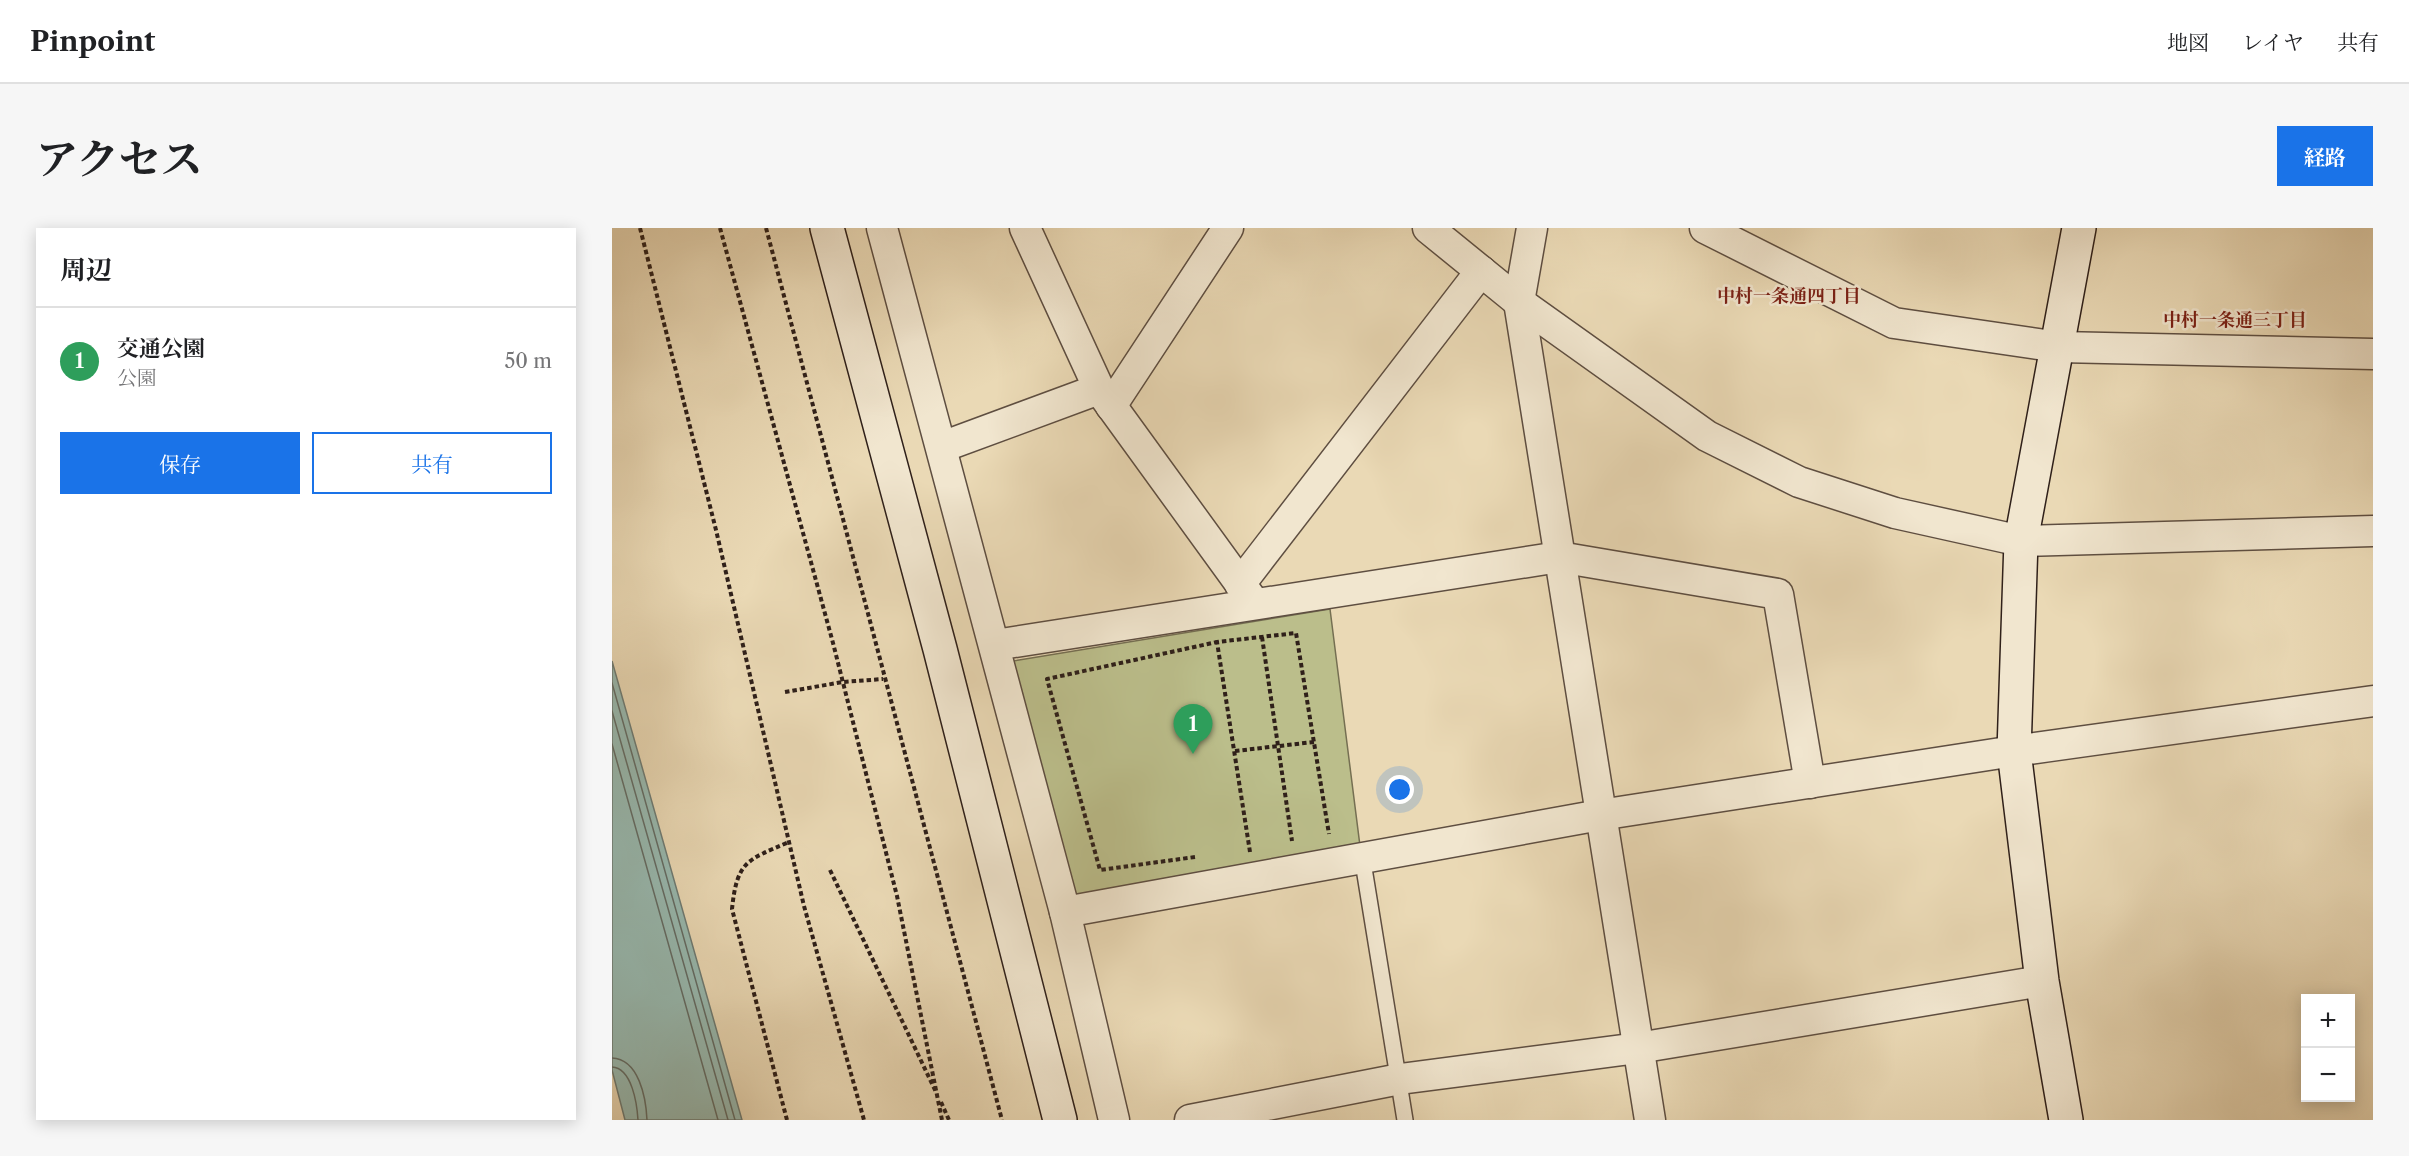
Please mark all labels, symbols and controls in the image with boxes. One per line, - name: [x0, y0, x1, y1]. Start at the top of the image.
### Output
- text: Pinpoint: [30, 24, 155, 58]
- text: 地図: [2167, 30, 2209, 55]
- text: レイヤ: [2242, 30, 2304, 55]
- text: 共有: [2337, 30, 2379, 55]
- button: 経路: [2277, 126, 2373, 186]
- text: アクセス: [36, 133, 203, 185]
- text: 周辺: [60, 254, 112, 286]
- district label: 中村一条通四丁目: [1717, 285, 1861, 307]
- district label: 中村一条通三丁目: [2163, 309, 2307, 331]
- text: 交通公園: [117, 335, 205, 362]
- text: 1: [75, 349, 84, 373]
- text: 50 m: [505, 349, 552, 373]
- text: 公園: [117, 366, 157, 390]
- button: 保存: [60, 432, 300, 494]
- button: 共有: [312, 432, 552, 494]
- pin: 1: [1174, 704, 1212, 754]
- your location: [1385, 775, 1414, 804]
- map controls: [2301, 994, 2355, 1102]
- button: +: [2301, 994, 2355, 1048]
- button: −: [2301, 1048, 2355, 1102]

